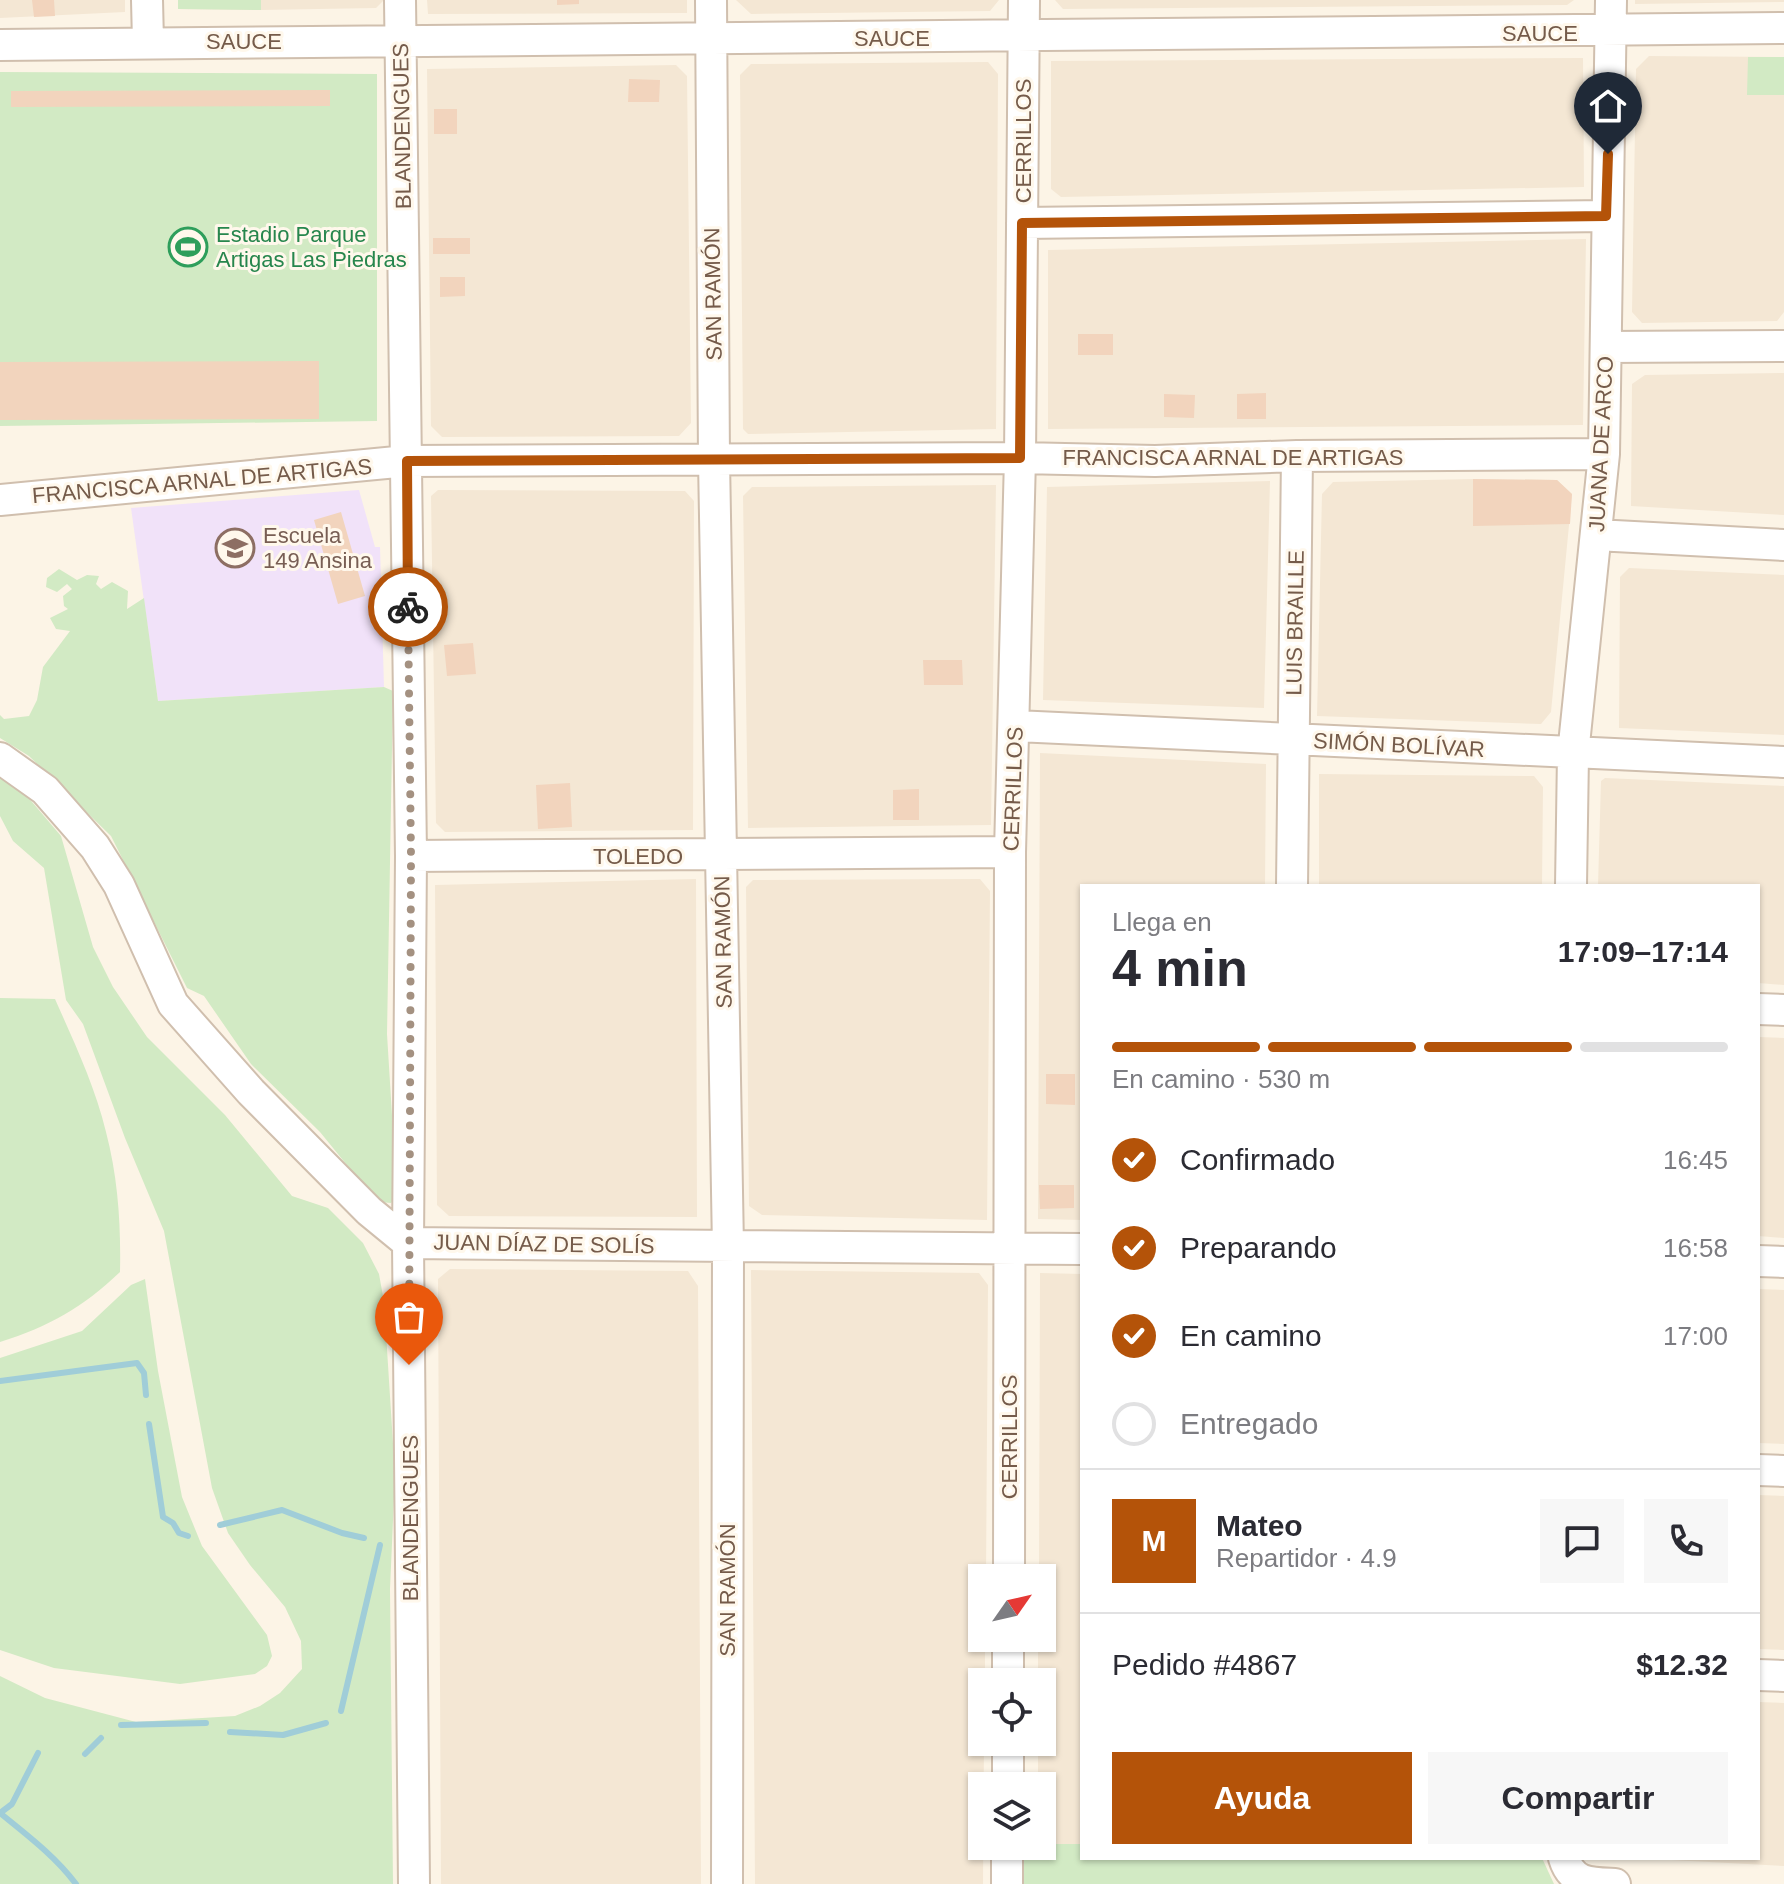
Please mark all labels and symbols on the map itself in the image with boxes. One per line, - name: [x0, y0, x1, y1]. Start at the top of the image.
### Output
- street label: SAUCE: [1502, 21, 1578, 46]
- street label: SAUCE: [854, 26, 930, 51]
- street label: SAUCE: [206, 29, 282, 54]
- street label: BLANDENGUES: [388, 43, 416, 209]
- pin: [1574, 72, 1642, 154]
- street label: CERRILLOS: [1011, 79, 1036, 203]
- place label: Estadio Parque Artigas Las Piedras: [216, 222, 407, 272]
- sports icon: Estadio Parque Artigas Las Piedras: [167, 226, 209, 268]
- street label: SAN RAMÓN: [699, 227, 727, 361]
- street label: JUANA DE ARCO: [1584, 355, 1618, 533]
- street label: FRANCISCA ARNAL DE ARTIGAS: [1062, 445, 1404, 470]
- street label: FRANCISCA ARNAL DE ARTIGAS: [31, 454, 373, 508]
- place label: Escuela 149 Ansina: [263, 523, 373, 573]
- school or university icon: Escuela 149 Ansina: [214, 527, 256, 569]
- street label: LUIS BRAILLE: [1281, 550, 1309, 696]
- courier: [368, 567, 448, 647]
- street label: CERRILLOS: [998, 726, 1028, 852]
- street label: SIMÓN BOLÍVAR: [1312, 728, 1486, 762]
- street label: TOLEDO: [593, 844, 683, 869]
- street label: SAN RAMÓN: [709, 875, 737, 1009]
- street label: JUAN DÍAZ DE SOLÍS: [433, 1230, 655, 1258]
- pin: [375, 1283, 443, 1365]
- street label: CERRILLOS: [997, 1375, 1022, 1499]
- street label: BLANDENGUES: [398, 1435, 423, 1601]
- street label: SAN RAMÓN: [715, 1523, 740, 1657]
- north arrow: [968, 1564, 1056, 1652]

